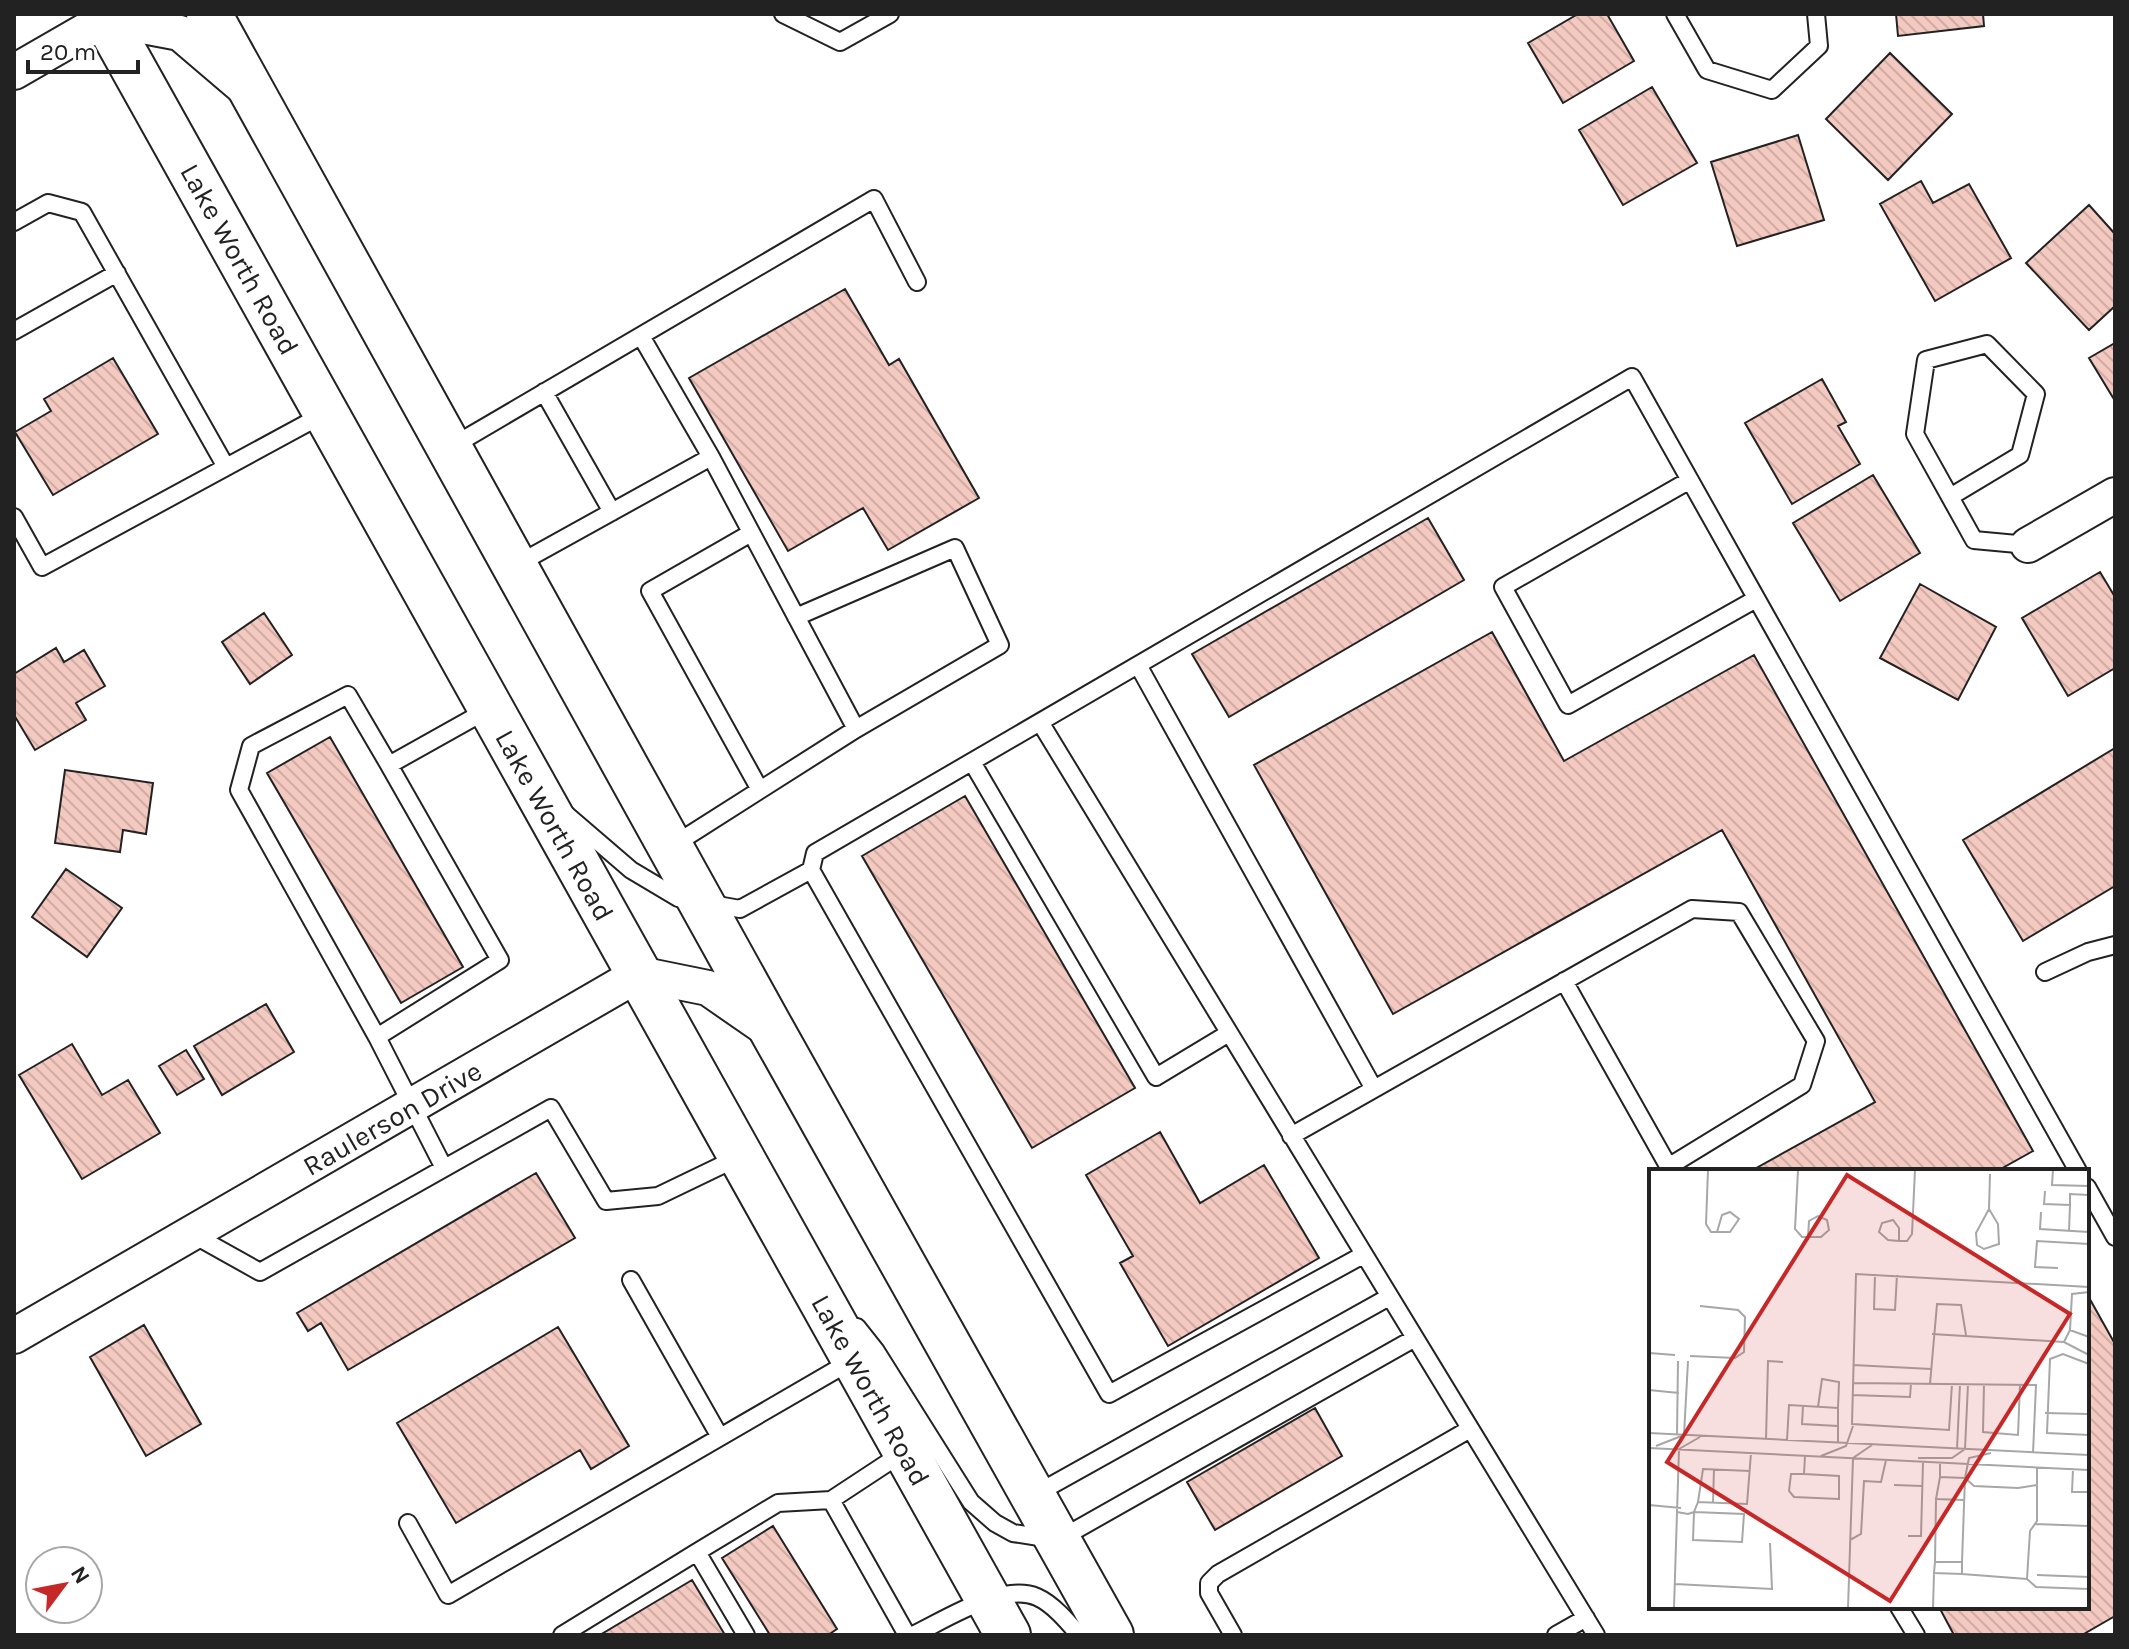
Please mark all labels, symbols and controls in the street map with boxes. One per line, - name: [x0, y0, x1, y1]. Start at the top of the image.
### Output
- scale bar: [28, 24, 138, 74]
- text: 20 m: [40, 38, 96, 66]
- street label: Lake Worth Road: [173, 158, 306, 361]
- street label: Lake Worth Road: [488, 724, 621, 927]
- street label: Raulerson Drive: [297, 1054, 487, 1183]
- inset map: [1649, 1169, 2089, 1609]
- street label: Lake Worth Road: [804, 1289, 937, 1492]
- north arrow: [24, 1545, 104, 1625]
- text: N: [65, 1561, 95, 1589]

